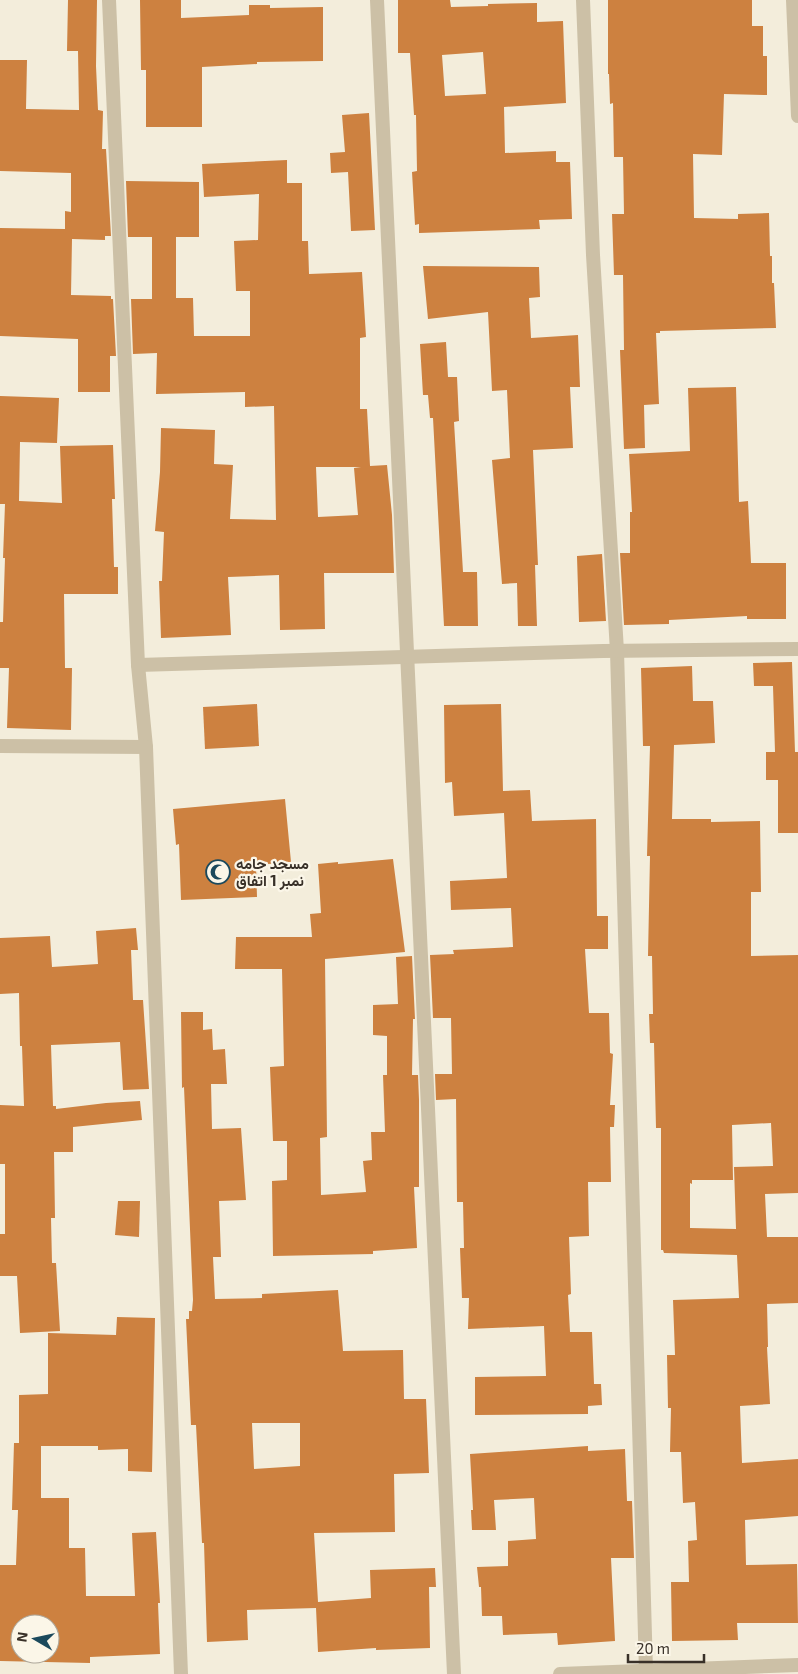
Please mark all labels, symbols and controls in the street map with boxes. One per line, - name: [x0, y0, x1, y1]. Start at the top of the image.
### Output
- place label: مسجد جامه نمبر 1 اتفاق: [236, 854, 309, 890]
- mosque icon: مسجد جامه نمبر 1 اتفاق: [205, 859, 231, 885]
- north arrow: [10, 1614, 60, 1664]
- text: N: [12, 1631, 31, 1643]
- scale bar: [628, 1632, 704, 1664]
- text: 20 m: [636, 1639, 670, 1657]

